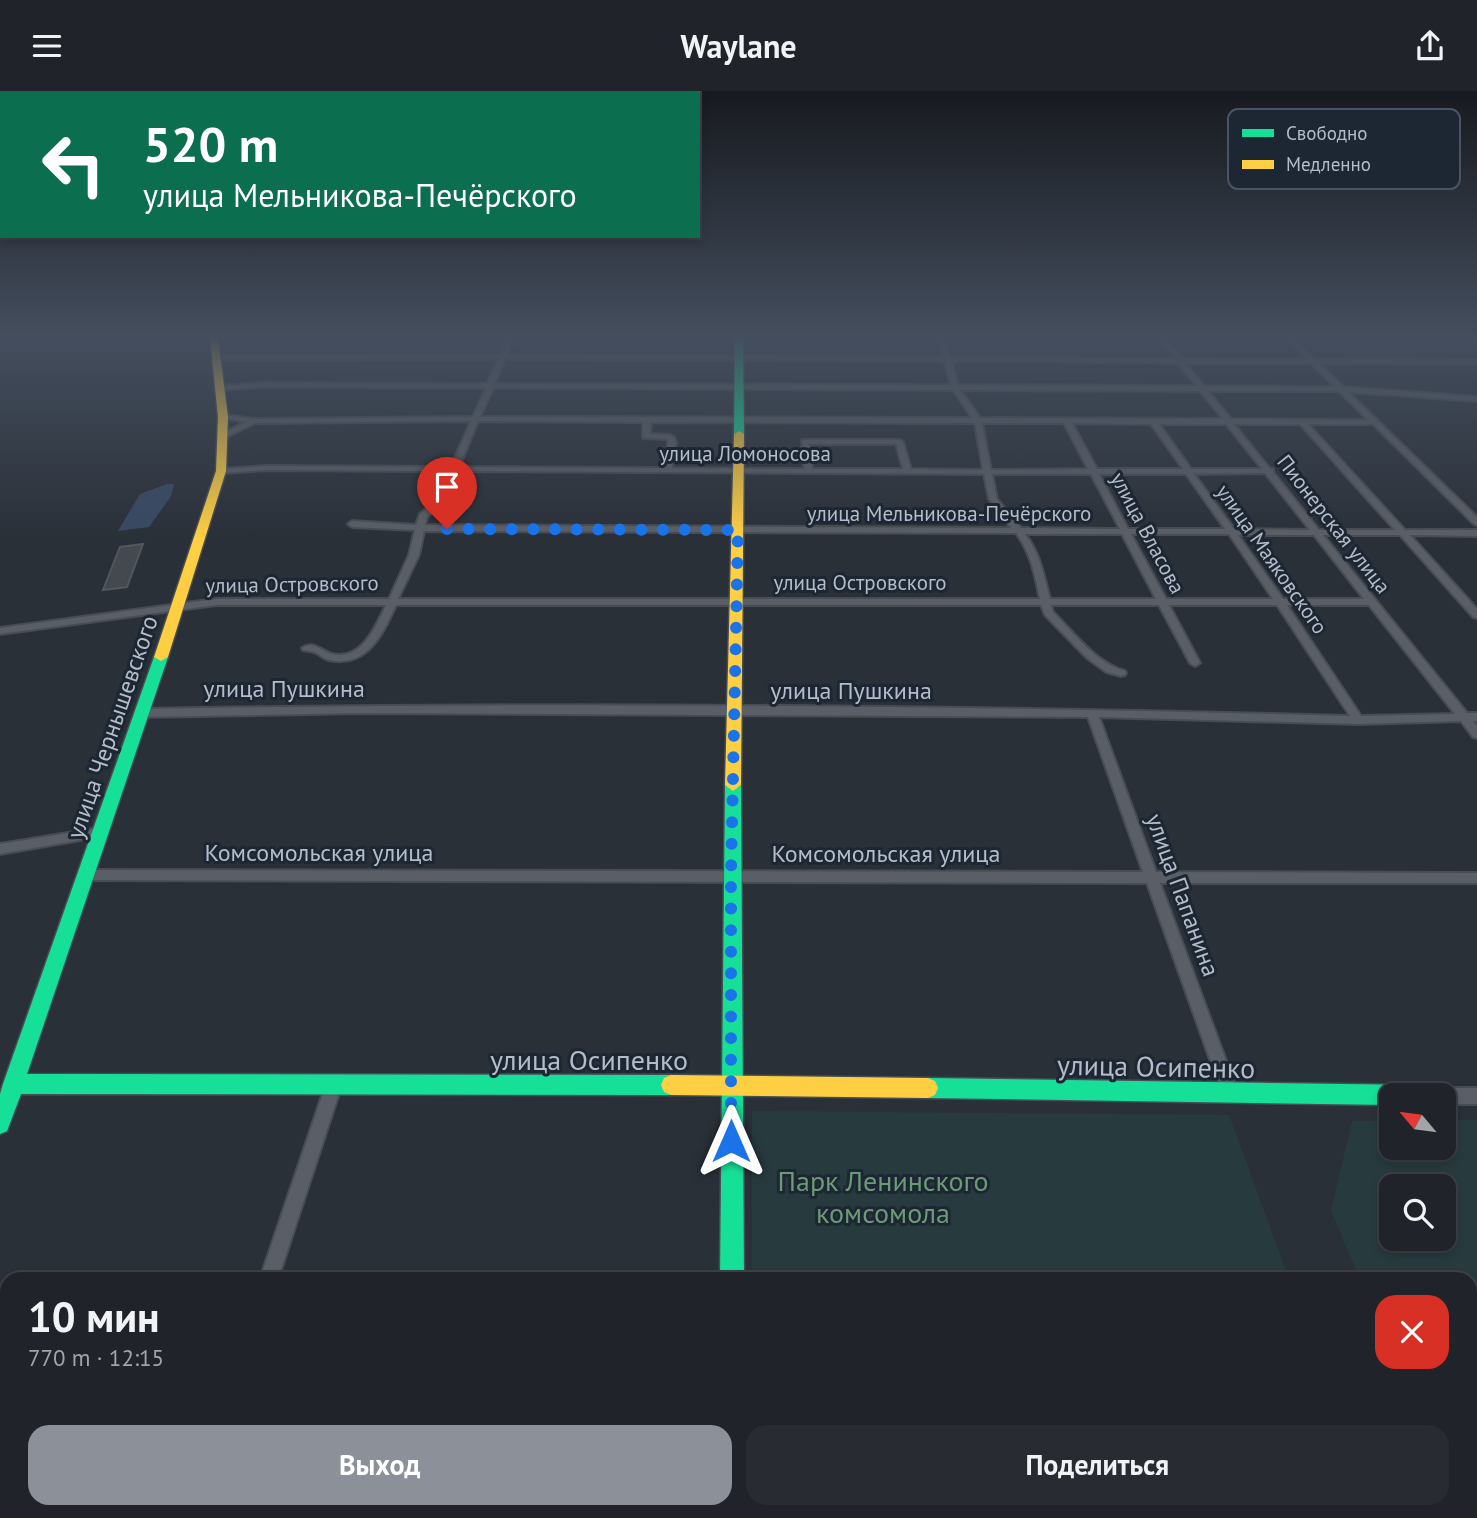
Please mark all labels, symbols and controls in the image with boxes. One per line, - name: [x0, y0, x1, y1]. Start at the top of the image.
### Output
- text: Waylane: [680, 25, 797, 67]
- icon: menu: [28, 27, 66, 65]
- icon: share: [1411, 27, 1449, 65]
- legend: [1228, 109, 1460, 189]
- text: 520 m: [143, 112, 278, 176]
- icon: left: [28, 119, 119, 210]
- text: Свободно: [1286, 121, 1368, 145]
- text: Медленно: [1286, 152, 1371, 176]
- text: улица Мельникова-Печёрского: [143, 174, 577, 216]
- street label: улица Ломоносова: [659, 440, 831, 467]
- street label: Пионерская улица: [1271, 449, 1397, 599]
- pin: [417, 457, 477, 529]
- icon: arrive: [428, 468, 466, 506]
- street label: улица Власова: [1105, 468, 1191, 598]
- street label: улица Маяковского: [1210, 479, 1334, 639]
- street label: улица Мельникова-Печёрского: [807, 500, 1091, 527]
- street label: улица Островского: [205, 569, 379, 599]
- street label: улица Островского: [773, 569, 947, 596]
- street label: улица Чернышевского: [59, 611, 165, 843]
- street label: улица Пушкина: [203, 673, 365, 704]
- street label: улица Пушкина: [770, 675, 932, 706]
- street label: улица Папанина: [1139, 809, 1227, 981]
- street label: Комсомольская улица: [205, 837, 433, 868]
- street label: Комсомольская улица: [772, 838, 1000, 869]
- street label: улица Осипенко: [490, 1041, 688, 1078]
- street label: улица Осипенко: [1057, 1046, 1255, 1086]
- north arrow: [1379, 1083, 1456, 1160]
- map controls: [1379, 1083, 1456, 1251]
- position arrow: [694, 1104, 768, 1178]
- park label: Парк Ленинского комсомола: [778, 1162, 988, 1231]
- button: search: [1379, 1174, 1456, 1251]
- text: 10 мин: [28, 1289, 160, 1344]
- button: close: [1375, 1295, 1449, 1369]
- text: 770 m · 12:15: [28, 1343, 164, 1372]
- button: Выход: [28, 1425, 732, 1505]
- button: Поделиться: [746, 1425, 1449, 1505]

